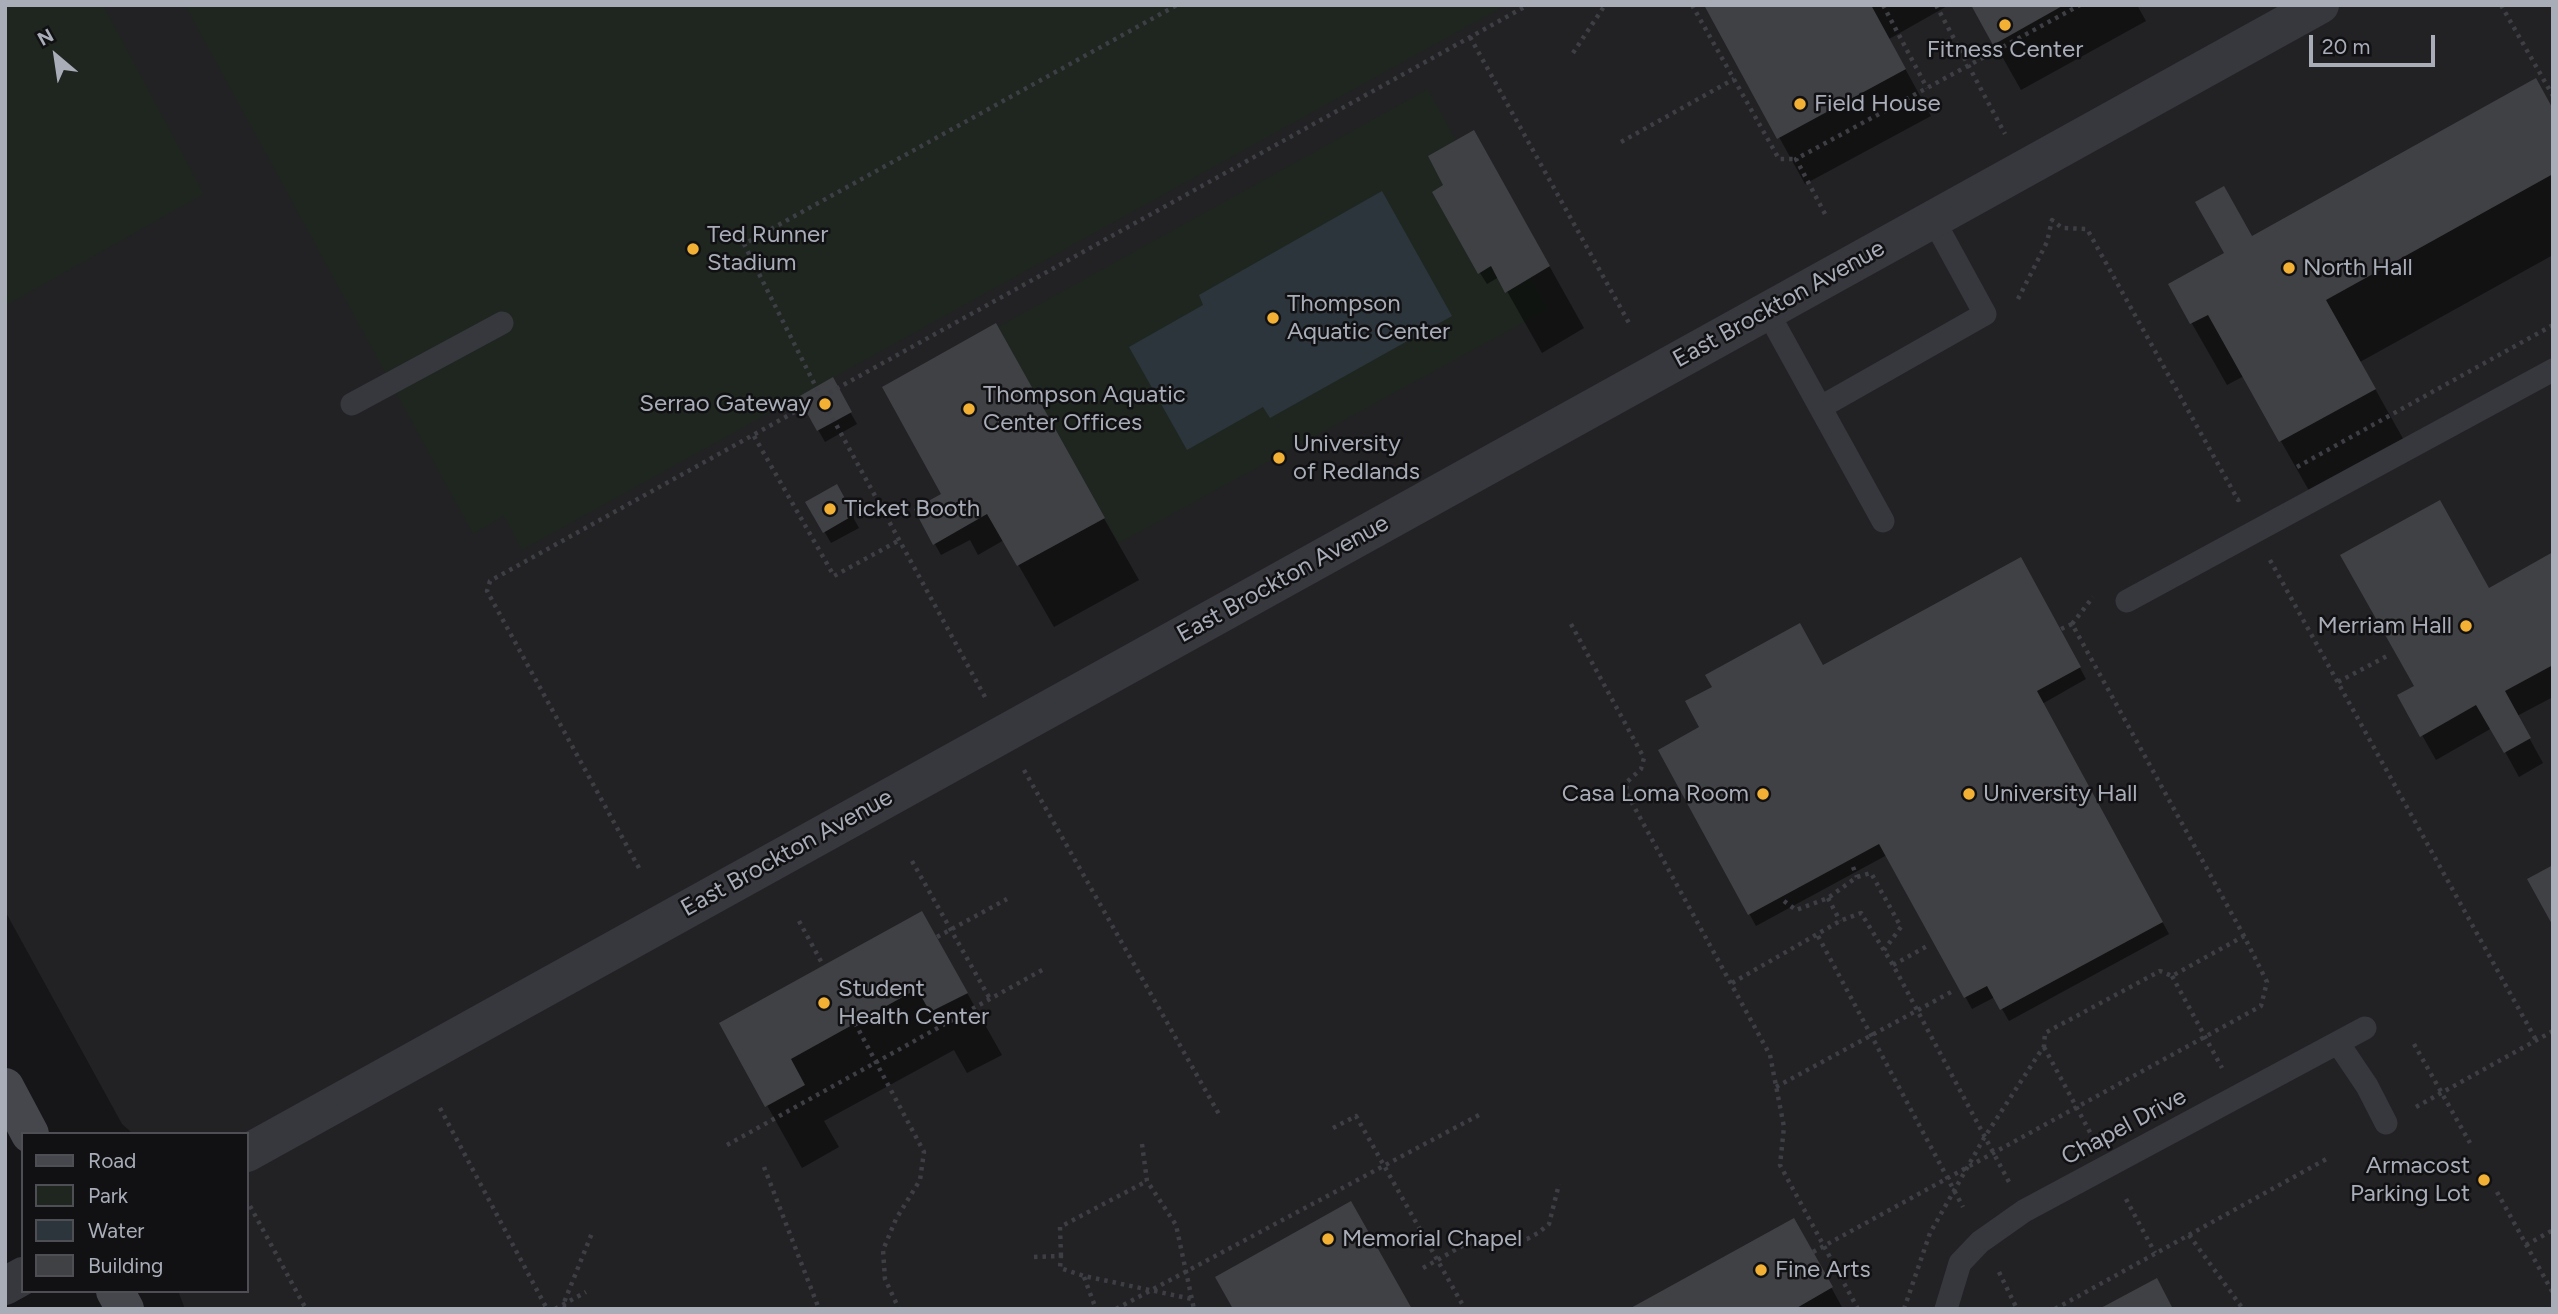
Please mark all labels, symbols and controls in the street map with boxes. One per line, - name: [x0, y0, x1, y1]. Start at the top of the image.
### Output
- marker: Fitness Center: [1997, 17, 2013, 33]
- north arrow: [21, 21, 91, 91]
- scale bar: [2313, 21, 2439, 65]
- text: N: [34, 24, 58, 51]
- text: 20 m: [2322, 34, 2370, 59]
- place label: Fitness Center: [1927, 36, 2083, 64]
- place label: Field House: [1814, 90, 1941, 118]
- marker: Field House: [1792, 96, 1808, 112]
- place label: Ted Runner Stadium: [707, 221, 828, 277]
- street label: East Brockton Avenue: [1668, 234, 1890, 374]
- marker: Ted Runner Stadium: [685, 241, 701, 257]
- place label: North Hall: [2303, 254, 2413, 282]
- marker: North Hall: [2281, 260, 2297, 276]
- place label: Thompson Aquatic Center: [1287, 290, 1450, 346]
- marker: Thompson Aquatic Center: [1265, 310, 1281, 326]
- place label: Thompson Aquatic Center Offices: [983, 381, 1186, 437]
- place label: Serrao Gateway: [639, 390, 811, 418]
- marker: Serrao Gateway: [817, 396, 833, 412]
- marker: Thompson Aquatic Center Offices: [961, 401, 977, 417]
- place label: University of Redlands: [1293, 430, 1420, 486]
- marker: University of Redlands: [1271, 450, 1287, 466]
- place label: Ticket Booth: [844, 495, 980, 523]
- marker: Ticket Booth: [822, 501, 838, 517]
- street label: East Brockton Avenue: [1172, 509, 1394, 649]
- place label: Merriam Hall: [2317, 612, 2452, 640]
- marker: Merriam Hall: [2458, 618, 2474, 634]
- place label: Casa Loma Room: [1562, 780, 1749, 808]
- place label: University Hall: [1983, 780, 2138, 808]
- street label: East Brockton Avenue: [676, 783, 898, 923]
- marker: Casa Loma Room: [1755, 786, 1771, 802]
- marker: University Hall: [1961, 786, 1977, 802]
- place label: Student Health Center: [838, 975, 989, 1031]
- marker: Student Health Center: [816, 995, 832, 1011]
- street label: Chapel Drive: [2057, 1082, 2191, 1172]
- legend: [21, 1132, 248, 1293]
- text: Road: [88, 1148, 136, 1173]
- place label: Armacost Parking Lot: [2350, 1152, 2470, 1208]
- marker: Armacost Parking Lot: [2476, 1172, 2492, 1188]
- text: Park: [88, 1183, 128, 1208]
- text: Water: [88, 1218, 144, 1243]
- place label: Memorial Chapel: [1342, 1225, 1522, 1253]
- marker: Memorial Chapel: [1320, 1231, 1336, 1247]
- text: Building: [88, 1253, 163, 1278]
- place label: Fine Arts: [1775, 1256, 1871, 1284]
- marker: Fine Arts: [1753, 1262, 1769, 1278]

